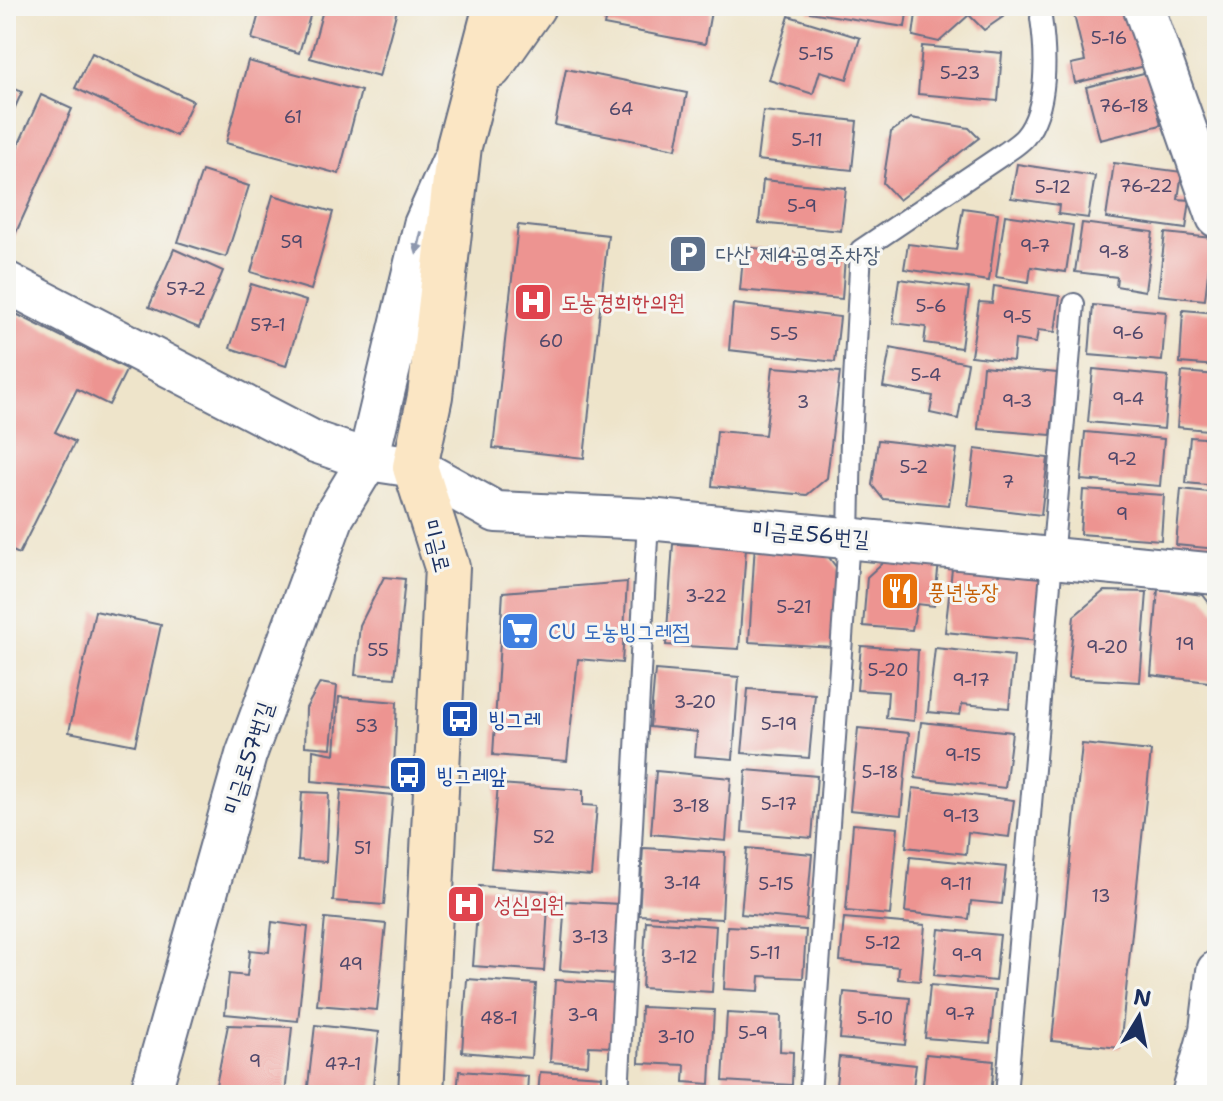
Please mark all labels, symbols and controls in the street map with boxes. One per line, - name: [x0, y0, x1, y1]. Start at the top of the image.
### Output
- house number: 5-16: [1091, 26, 1127, 50]
- house number: 5-15: [798, 42, 834, 66]
- house number: 5-23: [940, 61, 980, 85]
- house number: 76-18: [1099, 94, 1149, 118]
- house number: 64: [609, 97, 633, 121]
- house number: 61: [284, 105, 302, 129]
- house number: 5-11: [791, 128, 823, 152]
- house number: 76-22: [1119, 174, 1173, 198]
- house number: 5-12: [1035, 175, 1071, 199]
- house number: 5-9: [787, 194, 817, 218]
- house number: 59: [281, 230, 303, 254]
- one-way arrow: [412, 231, 425, 256]
- parking icon: 다산 제4공영주차장: [667, 233, 709, 275]
- house number: 9-7: [1020, 234, 1050, 258]
- place label: 다산 제4공영주차장: [716, 240, 881, 269]
- house number: 9-8: [1098, 240, 1130, 264]
- house number: 57-2: [166, 277, 206, 301]
- hospital icon: 도농경희한의원: [512, 281, 554, 323]
- place label: 도농경희한의원: [561, 288, 685, 317]
- house number: 5-6: [916, 294, 947, 318]
- house number: 9-5: [1002, 305, 1032, 329]
- house number: 57-1: [250, 313, 286, 337]
- house number: 9-6: [1112, 321, 1144, 345]
- house number: 5-5: [770, 322, 798, 346]
- house number: 60: [539, 329, 563, 353]
- house number: 5-4: [911, 363, 941, 387]
- house number: 9-4: [1112, 387, 1144, 411]
- house number: 9-3: [1002, 389, 1032, 413]
- house number: 3: [797, 390, 809, 414]
- house number: 9-2: [1107, 447, 1137, 471]
- house number: 5-2: [900, 455, 928, 479]
- house number: 7: [1002, 470, 1014, 494]
- house number: 9: [1116, 502, 1128, 526]
- street label: 미금로56번길: [751, 514, 871, 554]
- street label: 미금로: [417, 517, 457, 575]
- restaurant icon: 풍년농장: [879, 570, 921, 612]
- place label: 풍년농장: [928, 577, 999, 606]
- house number: 3-22: [685, 584, 727, 608]
- house number: 5-21: [776, 595, 812, 619]
- supermarket icon: CU 도농빙그레점: [499, 610, 541, 652]
- place label: CU 도농빙그레점: [548, 617, 690, 646]
- house number: 19: [1175, 632, 1195, 656]
- house number: 9-20: [1086, 635, 1128, 659]
- house number: 55: [367, 638, 389, 662]
- house number: 5-20: [868, 658, 908, 682]
- house number: 9-17: [952, 668, 990, 692]
- house number: 3-20: [674, 690, 716, 714]
- street label: 미금로57번길: [216, 698, 280, 818]
- bus stop icon: 빙그레: [439, 698, 481, 740]
- place label: 빙그레: [488, 705, 541, 734]
- house number: 5-19: [761, 712, 797, 736]
- house number: 53: [356, 714, 378, 738]
- house number: 9-15: [945, 743, 981, 767]
- bus stop icon: 빙그레앞: [387, 754, 429, 796]
- house number: 5-18: [861, 760, 899, 784]
- place label: 빙그레앞: [436, 761, 507, 790]
- house number: 5-17: [761, 792, 797, 816]
- house number: 3-18: [672, 794, 710, 818]
- house number: 9-13: [942, 804, 980, 828]
- house number: 52: [533, 825, 555, 849]
- house number: 51: [354, 836, 372, 860]
- house number: 3-14: [663, 871, 701, 895]
- house number: 5-15: [758, 872, 794, 896]
- house number: 9-11: [940, 872, 972, 896]
- hospital icon: 성심의원: [445, 883, 487, 925]
- house number: 13: [1091, 884, 1111, 908]
- place label: 성심의원: [494, 890, 565, 919]
- house number: 3-13: [571, 925, 609, 949]
- house number: 5-12: [865, 931, 901, 955]
- house number: 5-11: [749, 941, 781, 965]
- house number: 9-9: [951, 943, 983, 967]
- house number: 3-12: [660, 945, 698, 969]
- house number: 49: [339, 952, 363, 976]
- north arrow: [1099, 977, 1179, 1057]
- text: N: [1131, 982, 1153, 1014]
- house number: 9-7: [945, 1002, 975, 1026]
- house number: 3-9: [567, 1003, 599, 1027]
- house number: 48-1: [480, 1006, 518, 1030]
- house number: 5-10: [857, 1006, 893, 1030]
- house number: 5-9: [738, 1021, 768, 1045]
- house number: 3-10: [657, 1025, 695, 1049]
- house number: 9: [249, 1049, 261, 1073]
- house number: 47-1: [325, 1052, 361, 1076]

